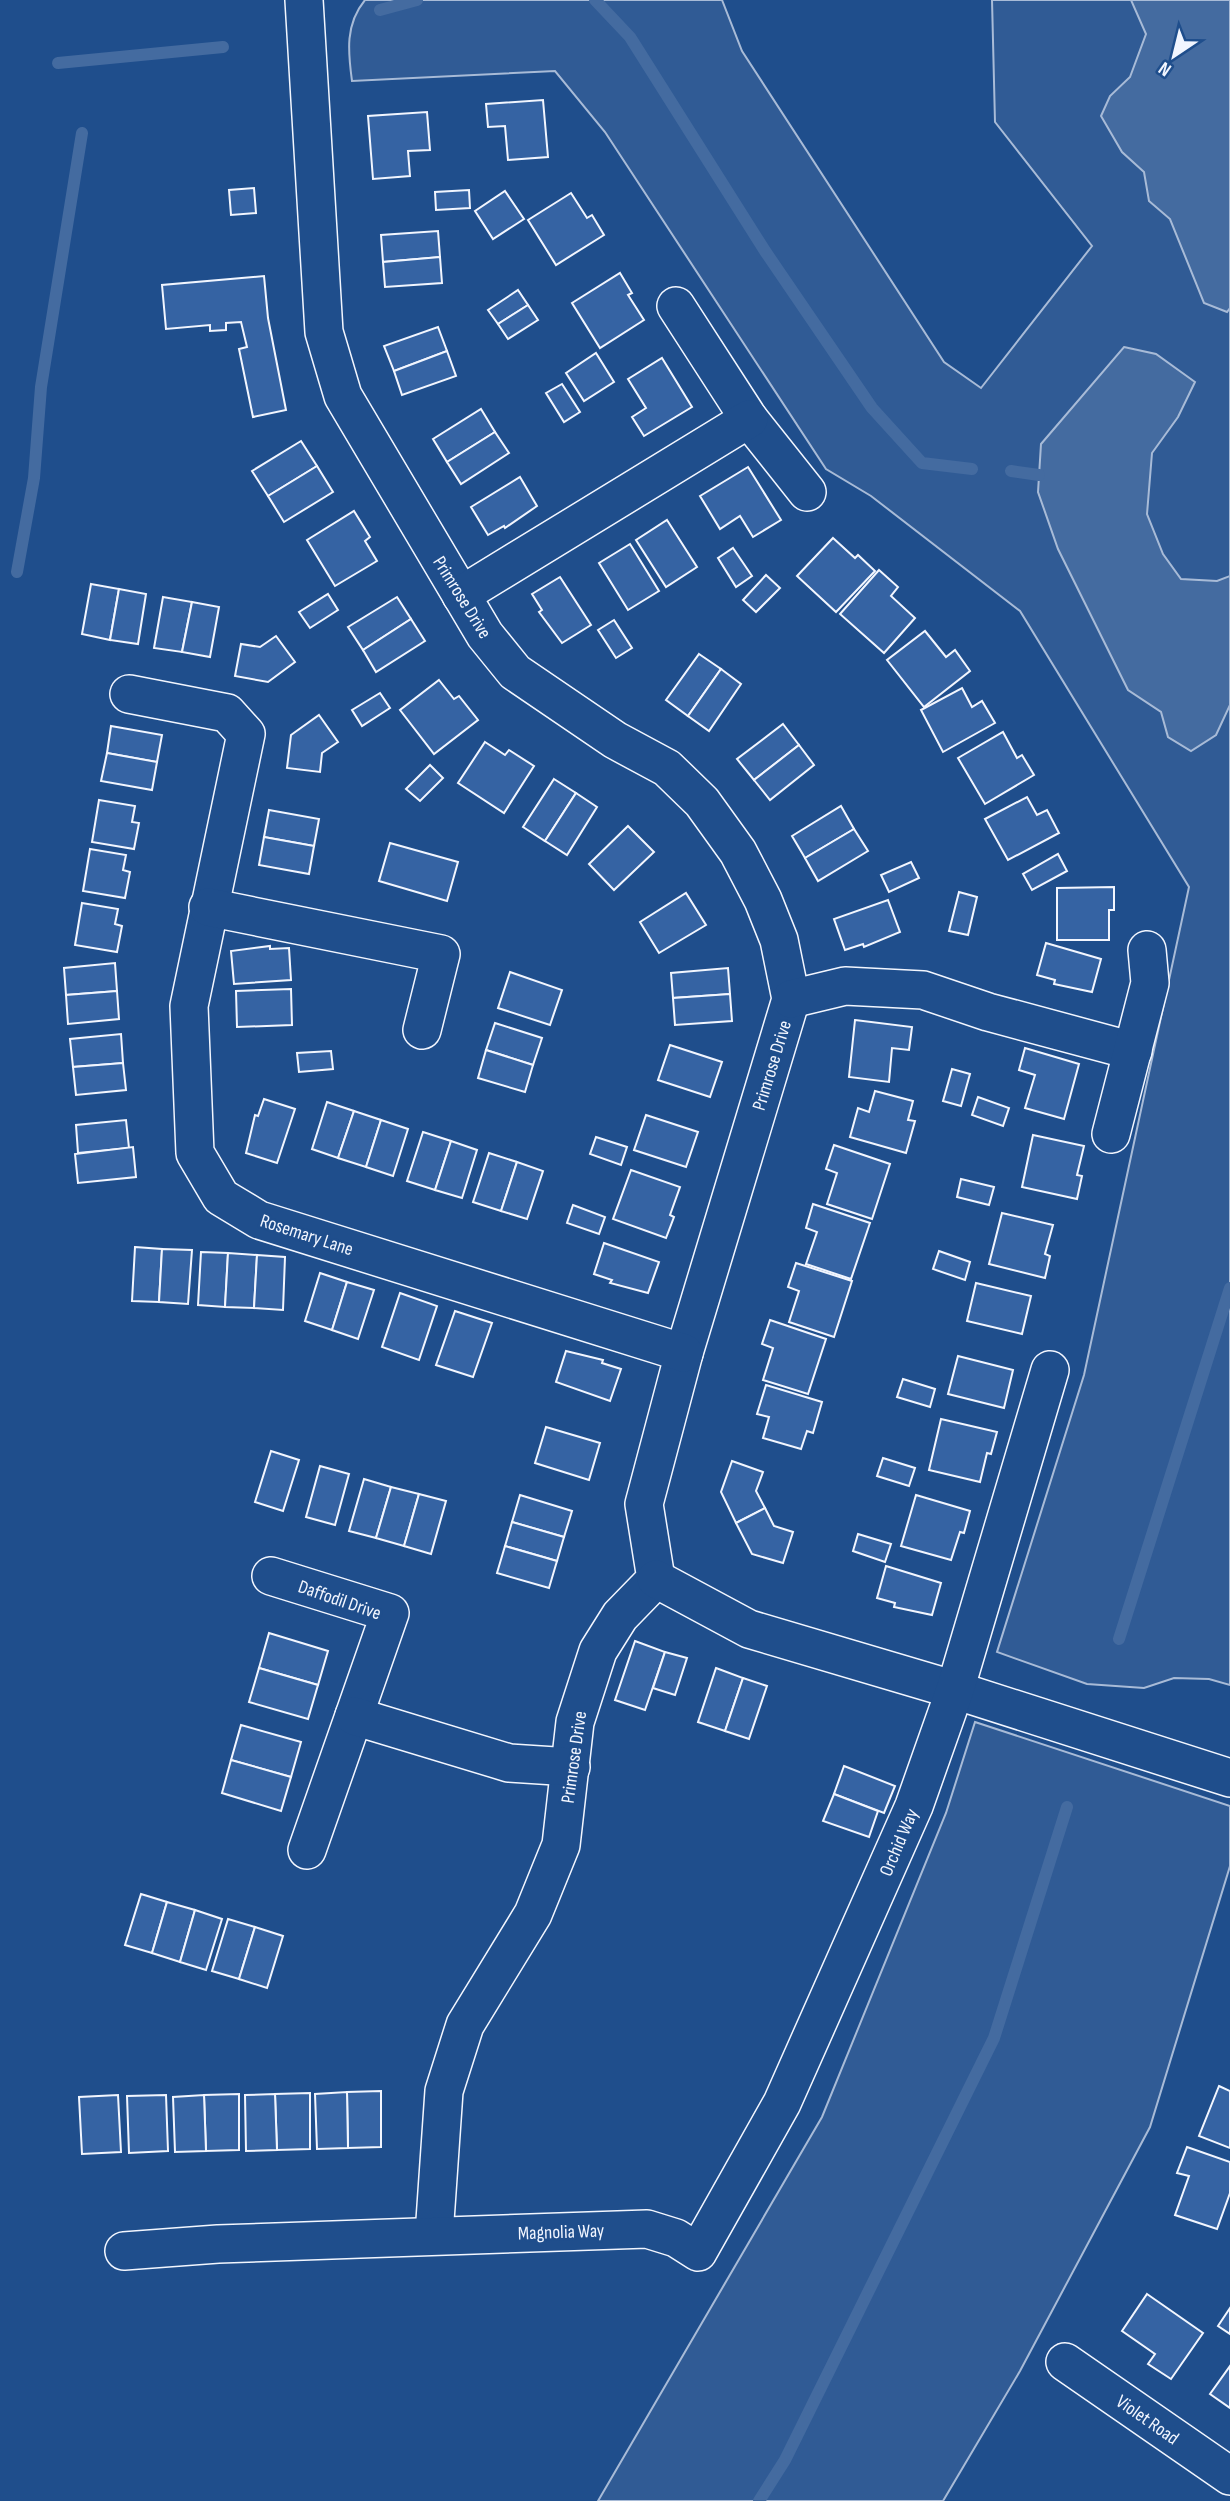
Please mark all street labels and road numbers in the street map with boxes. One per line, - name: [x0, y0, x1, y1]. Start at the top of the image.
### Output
- street label: Primrose Drive: [427, 552, 496, 643]
- street label: Primrose Drive: [748, 1018, 797, 1113]
- street label: Rosemary Lane: [257, 1210, 356, 1261]
- street label: Daffodil Drive: [295, 1576, 384, 1625]
- street label: Primrose Drive: [557, 1710, 592, 1805]
- street label: Orchid Way: [875, 1805, 924, 1880]
- street label: Magnolia Way: [517, 2219, 605, 2245]
- street label: Violet Road: [1111, 2390, 1183, 2450]

